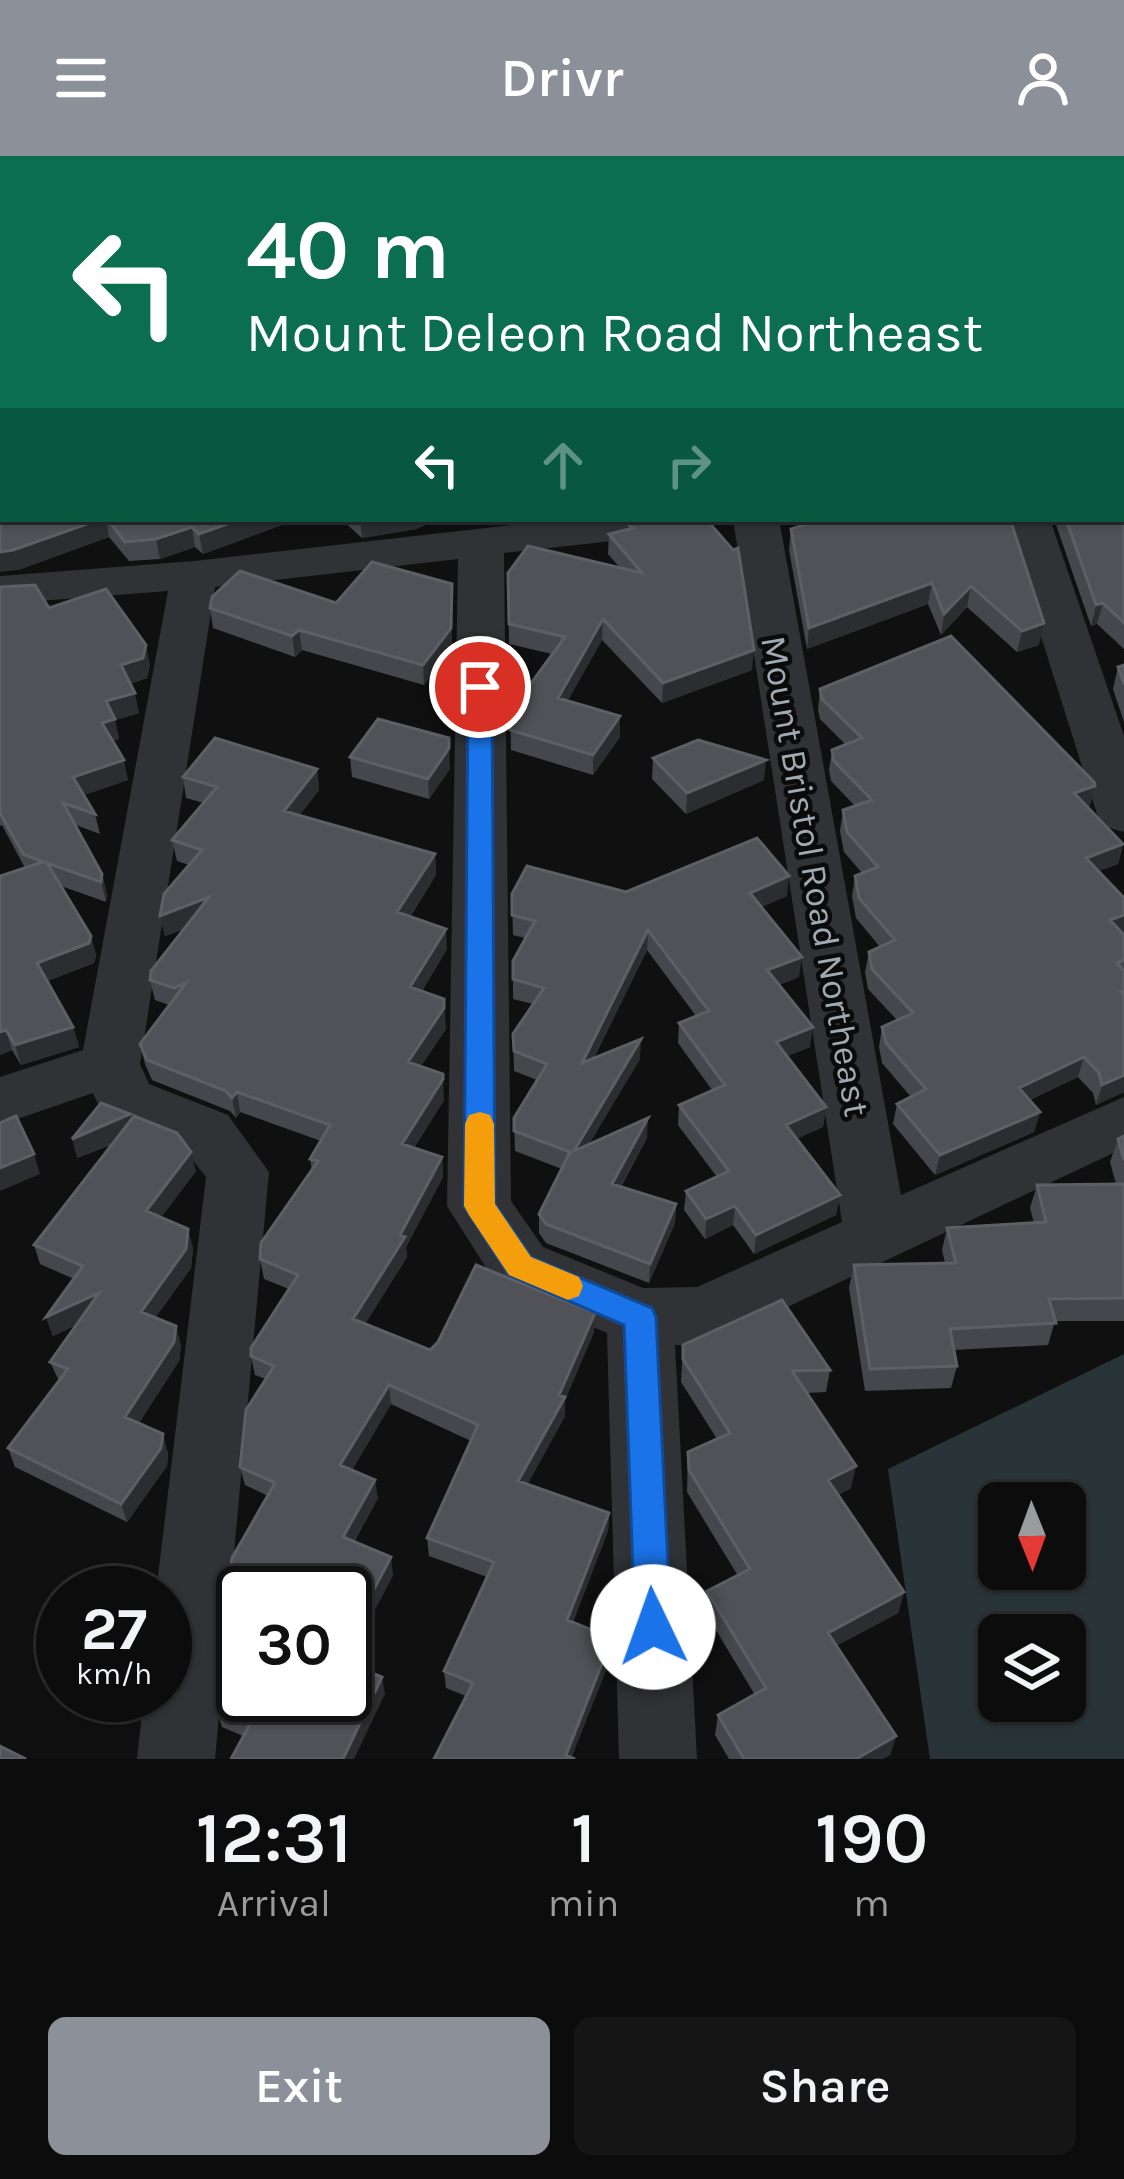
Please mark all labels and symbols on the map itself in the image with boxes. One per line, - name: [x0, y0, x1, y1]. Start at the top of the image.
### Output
- street label: Mount Bristol Road Northeast: [752, 633, 878, 1120]
- pin: [429, 636, 531, 738]
- north arrow: [978, 1482, 1086, 1590]
- position arrow: [590, 1564, 716, 1690]
- speed limit sign: 30: [216, 1566, 372, 1722]

